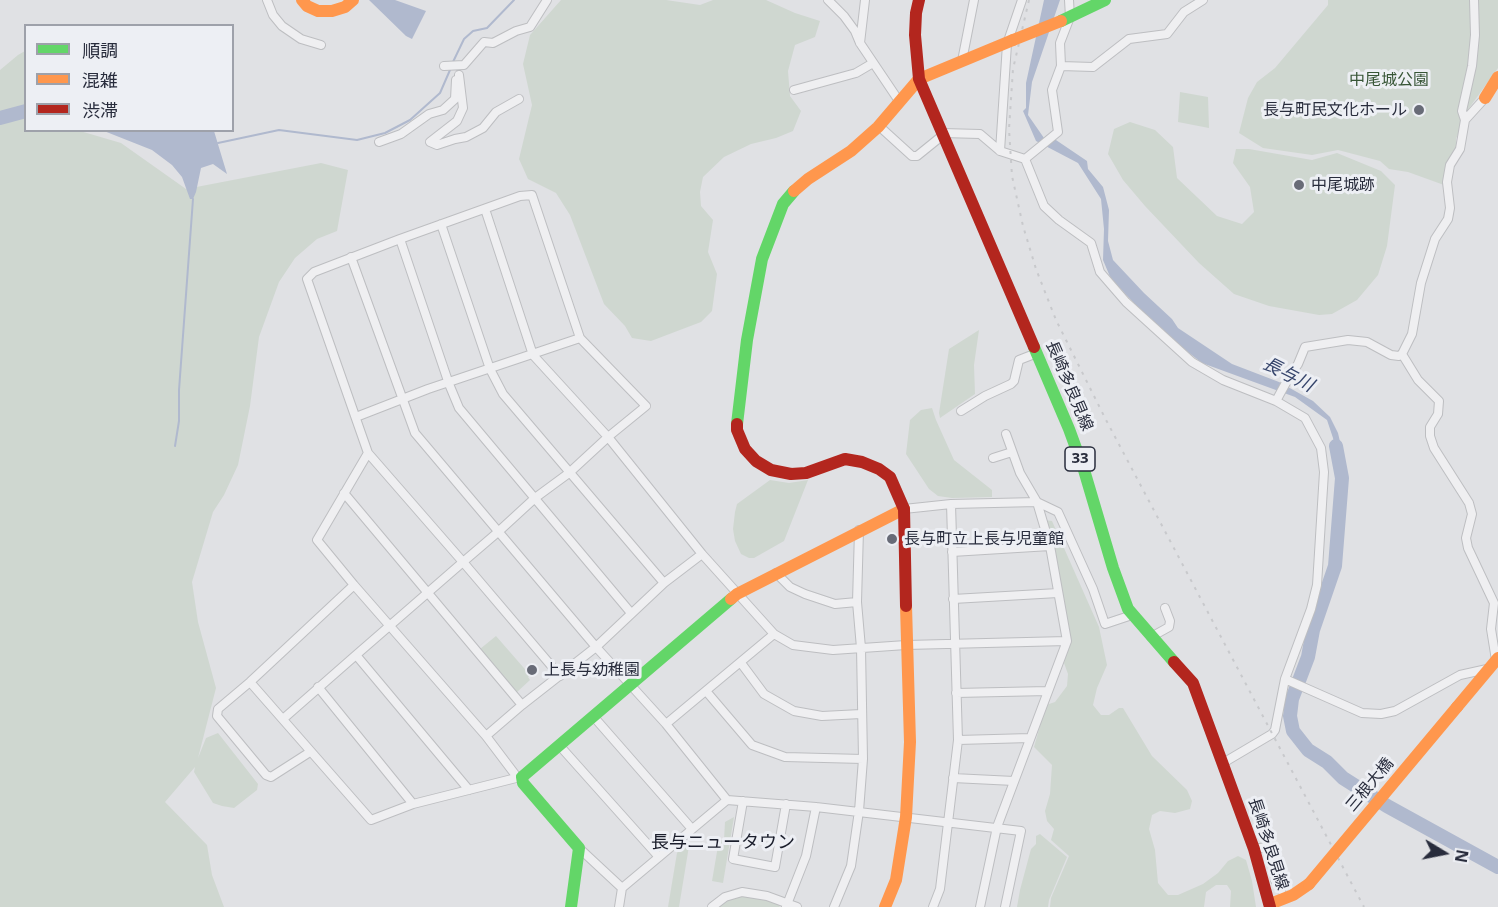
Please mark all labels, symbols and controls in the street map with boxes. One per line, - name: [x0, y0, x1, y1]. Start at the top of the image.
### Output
- legend: [24, 24, 234, 132]
- text: 順調: [82, 38, 118, 62]
- text: 混雑: [82, 68, 118, 92]
- park label: 中尾城公園: [1349, 70, 1429, 90]
- text: 渋滞: [82, 98, 118, 122]
- place label: 長与町民文化ホール: [1263, 100, 1407, 120]
- marker: 長与町民文化ホール: [1412, 103, 1426, 117]
- place label: 中尾城跡: [1311, 175, 1375, 195]
- marker: 中尾城跡: [1292, 178, 1306, 192]
- street label: 長崎多良見線: [1041, 338, 1097, 434]
- water label: 長与川: [1259, 353, 1317, 397]
- road number: 33: [1065, 447, 1095, 471]
- place label: 長与町立上長与児童館: [904, 529, 1064, 549]
- marker: 長与町立上長与児童館: [885, 532, 899, 546]
- place label: 上長与幼稚園: [544, 660, 640, 680]
- marker: 上長与幼稚園: [525, 663, 539, 677]
- street label: 三根大橋: [1342, 754, 1398, 816]
- street label: 長崎多良見線: [1244, 795, 1292, 893]
- north arrow: [1414, 823, 1474, 883]
- district label: 長与ニュータウン: [651, 832, 795, 854]
- text: N: [1450, 848, 1474, 864]

